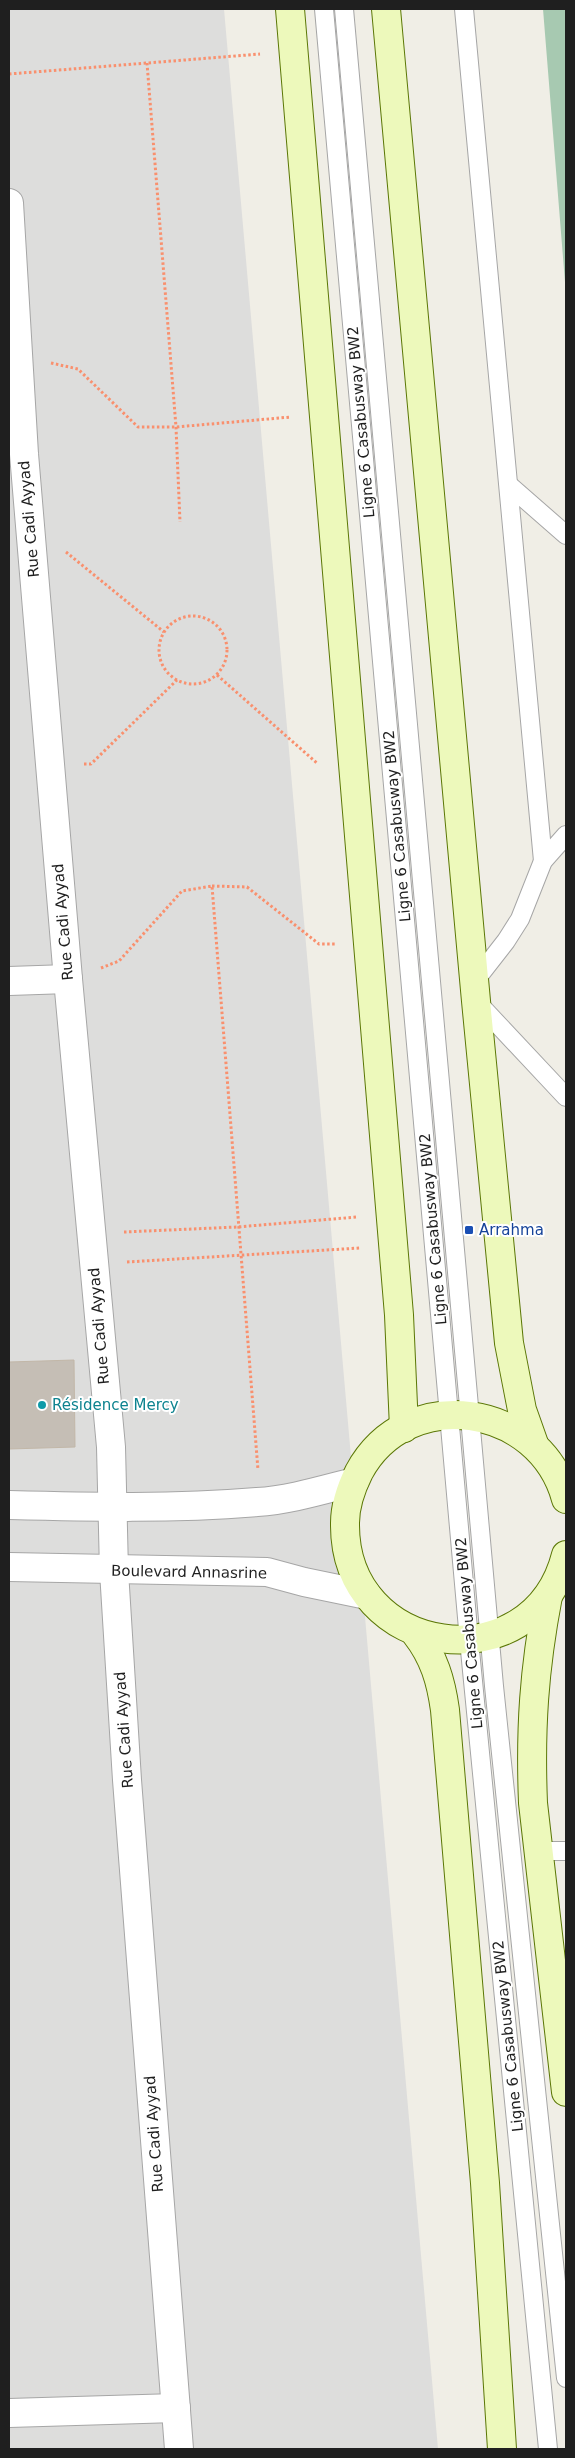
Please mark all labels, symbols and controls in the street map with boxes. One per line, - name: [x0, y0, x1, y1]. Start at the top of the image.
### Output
- street label: Ligne 6 Casabusway BW2: [344, 325, 378, 519]
- street label: Rue Cadi Ayyad: [15, 460, 43, 578]
- street label: Ligne 6 Casabusway BW2: [380, 729, 414, 923]
- street label: Rue Cadi Ayyad: [49, 863, 77, 981]
- street label: Ligne 6 Casabusway BW2: [416, 1132, 450, 1326]
- place label: Arrahma: [479, 1221, 544, 1239]
- marker: Arrahma: [463, 1224, 475, 1236]
- street label: Rue Cadi Ayyad: [85, 1267, 113, 1385]
- place label: Résidence Mercy: [52, 1396, 179, 1414]
- marker: Résidence Mercy: [36, 1399, 48, 1411]
- street label: Ligne 6 Casabusway BW2: [452, 1536, 486, 1730]
- street label: Boulevard Annasrine: [111, 1562, 267, 1582]
- street label: Rue Cadi Ayyad: [111, 1671, 137, 1789]
- street label: Ligne 6 Casabusway BW2: [489, 1939, 527, 2133]
- street label: Rue Cadi Ayyad: [141, 2075, 167, 2193]

